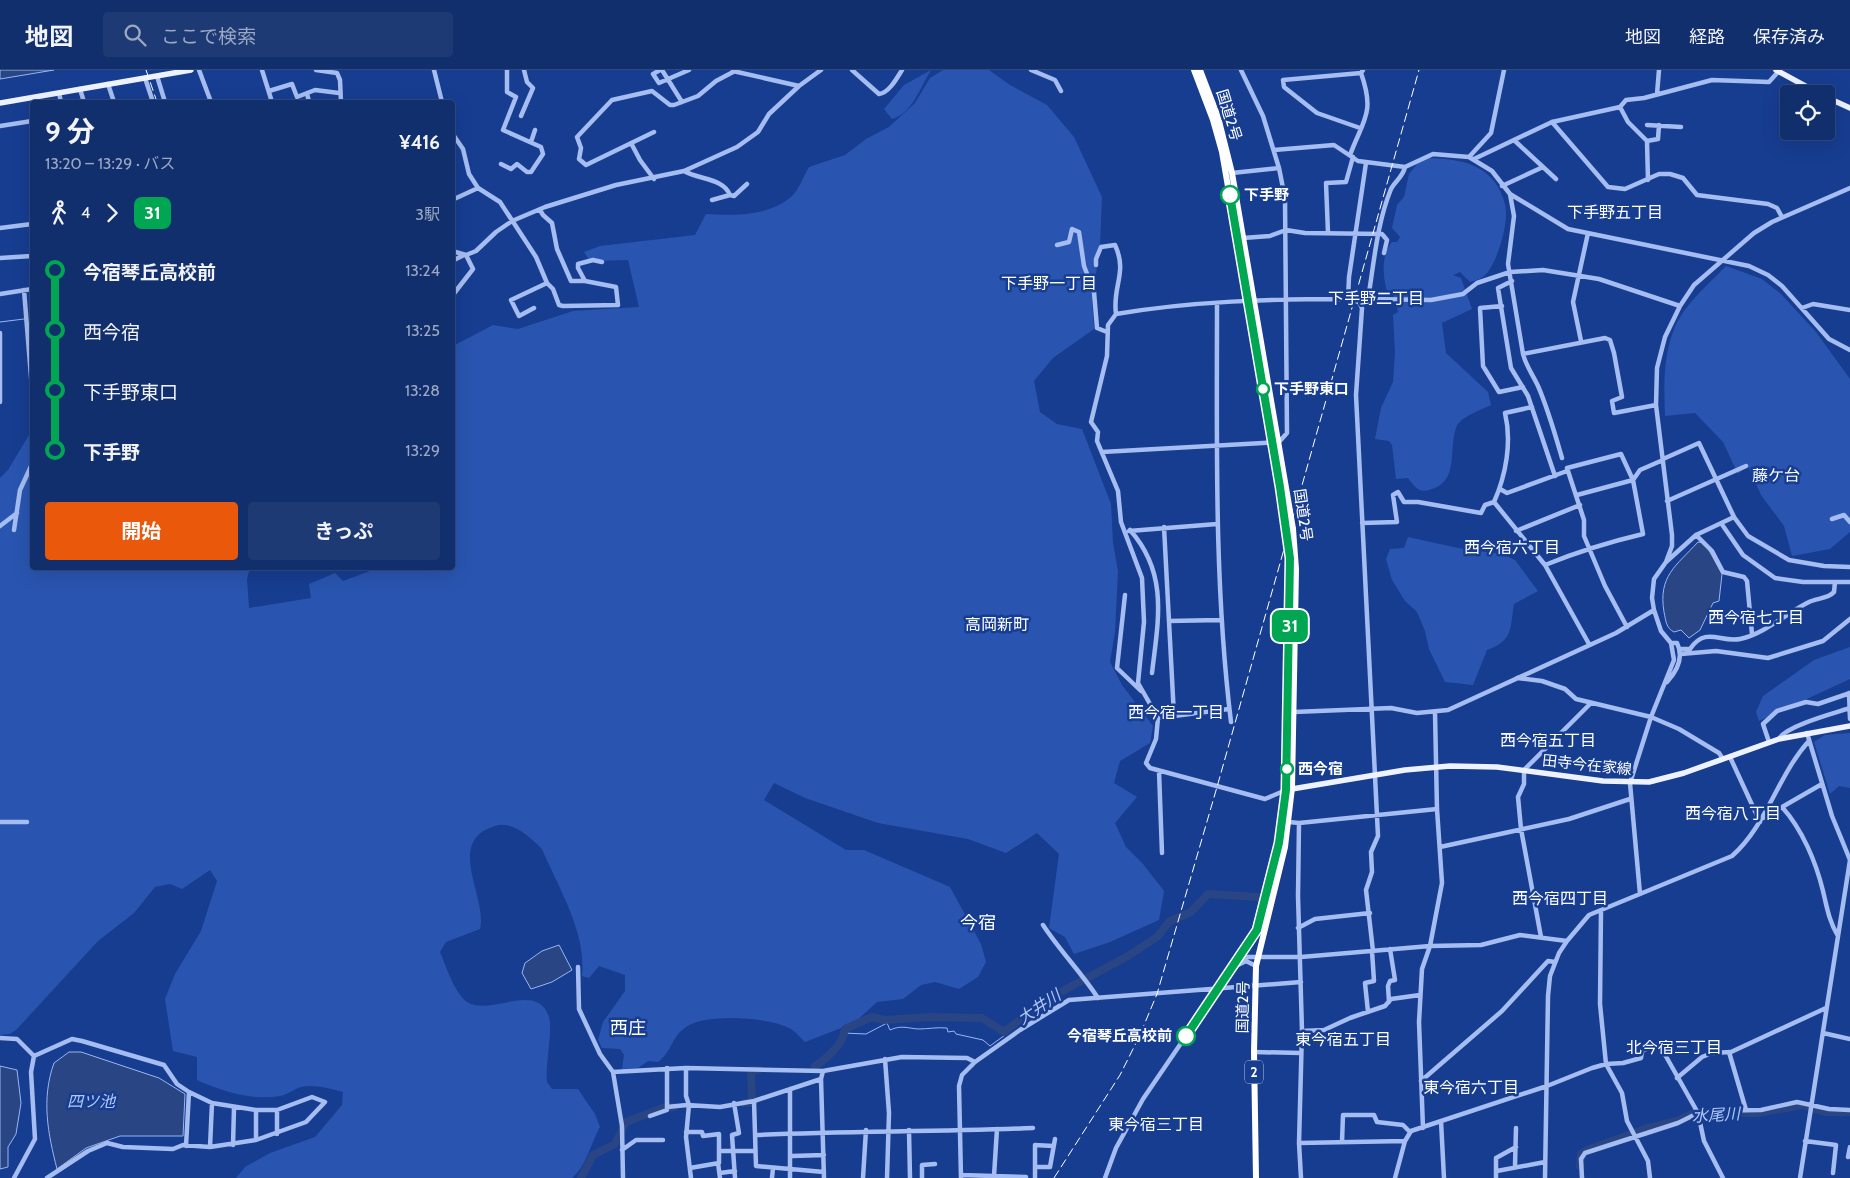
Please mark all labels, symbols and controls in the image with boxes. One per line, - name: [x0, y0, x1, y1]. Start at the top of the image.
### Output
- search box: [103, 12, 453, 57]
- icon: search: [121, 21, 149, 49]
- text: 地図: [25, 22, 73, 51]
- text: ここで検索: [161, 25, 256, 48]
- text: 地図: [1625, 26, 1661, 48]
- text: 経路: [1689, 26, 1725, 48]
- text: 保存済み: [1753, 26, 1825, 48]
- map controls: [1780, 85, 1835, 140]
- button: locate: [1780, 85, 1835, 140]
- street label: 国道2号: [1213, 87, 1245, 143]
- text: 9 分: [45, 114, 95, 148]
- text: ¥416: [399, 131, 440, 154]
- text: 13:20 – 13:29 · バス: [45, 154, 175, 173]
- marker: 下手野: [1220, 185, 1240, 205]
- place label: 下手野: [1244, 186, 1289, 204]
- icon: walk: [45, 199, 73, 227]
- icon: forward: [98, 199, 126, 227]
- text: 31: [144, 202, 161, 224]
- text: 4: [81, 203, 90, 222]
- district label: 下手野五丁目: [1567, 203, 1663, 222]
- text: 3駅: [415, 205, 440, 224]
- text: 今宿琴丘高校前: [83, 261, 216, 284]
- text: 13:24: [405, 261, 440, 280]
- district label: 下手野一丁目: [1001, 274, 1097, 293]
- district label: 下手野二丁目: [1328, 289, 1424, 308]
- text: 西今宿: [83, 321, 140, 344]
- text: 13:25: [406, 321, 440, 340]
- place label: 下手野東口: [1274, 380, 1349, 398]
- text: 下手野東口: [83, 381, 178, 404]
- text: 13:28: [405, 381, 440, 400]
- marker: 下手野東口: [1256, 382, 1270, 396]
- text: 下手野: [83, 441, 140, 464]
- text: 13:29: [405, 441, 440, 460]
- district label: 藤ケ台: [1752, 466, 1800, 485]
- street label: 国道2号: [1290, 488, 1316, 542]
- button: 開始: [45, 502, 238, 560]
- button: きっぷ: [248, 502, 440, 560]
- district label: 西今宿六丁目: [1464, 538, 1560, 557]
- district label: 西今宿七丁目: [1708, 608, 1804, 627]
- line badge: 31: [1268, 610, 1312, 642]
- district label: 高岡新町: [965, 615, 1029, 634]
- text: 31: [1282, 615, 1298, 637]
- district label: 西今宿一丁目: [1128, 703, 1224, 722]
- district label: 西今宿五丁目: [1500, 731, 1596, 750]
- street label: 田寺今在家線: [1541, 751, 1633, 779]
- place label: 西今宿: [1298, 760, 1343, 778]
- marker: 西今宿: [1280, 762, 1294, 776]
- district label: 西今宿八丁目: [1685, 804, 1781, 823]
- district label: 西今宿四丁目: [1512, 889, 1608, 908]
- district label: 今宿: [960, 912, 996, 934]
- street label: 国道2号: [1234, 980, 1252, 1034]
- water label: 大井川: [1014, 985, 1066, 1028]
- district label: 西庄: [610, 1017, 646, 1039]
- marker: 今宿琴丘高校前: [1176, 1026, 1196, 1046]
- place label: 今宿琴丘高校前: [1067, 1027, 1172, 1045]
- district label: 東今宿五丁目: [1295, 1030, 1391, 1049]
- district label: 北今宿三丁目: [1626, 1038, 1722, 1057]
- road number: 2: [1245, 1060, 1263, 1084]
- district label: 東今宿六丁目: [1423, 1078, 1519, 1097]
- water label: 四ツ池: [67, 1092, 117, 1111]
- water label: 水尾川: [1692, 1104, 1742, 1126]
- district label: 東今宿三丁目: [1108, 1115, 1204, 1134]

